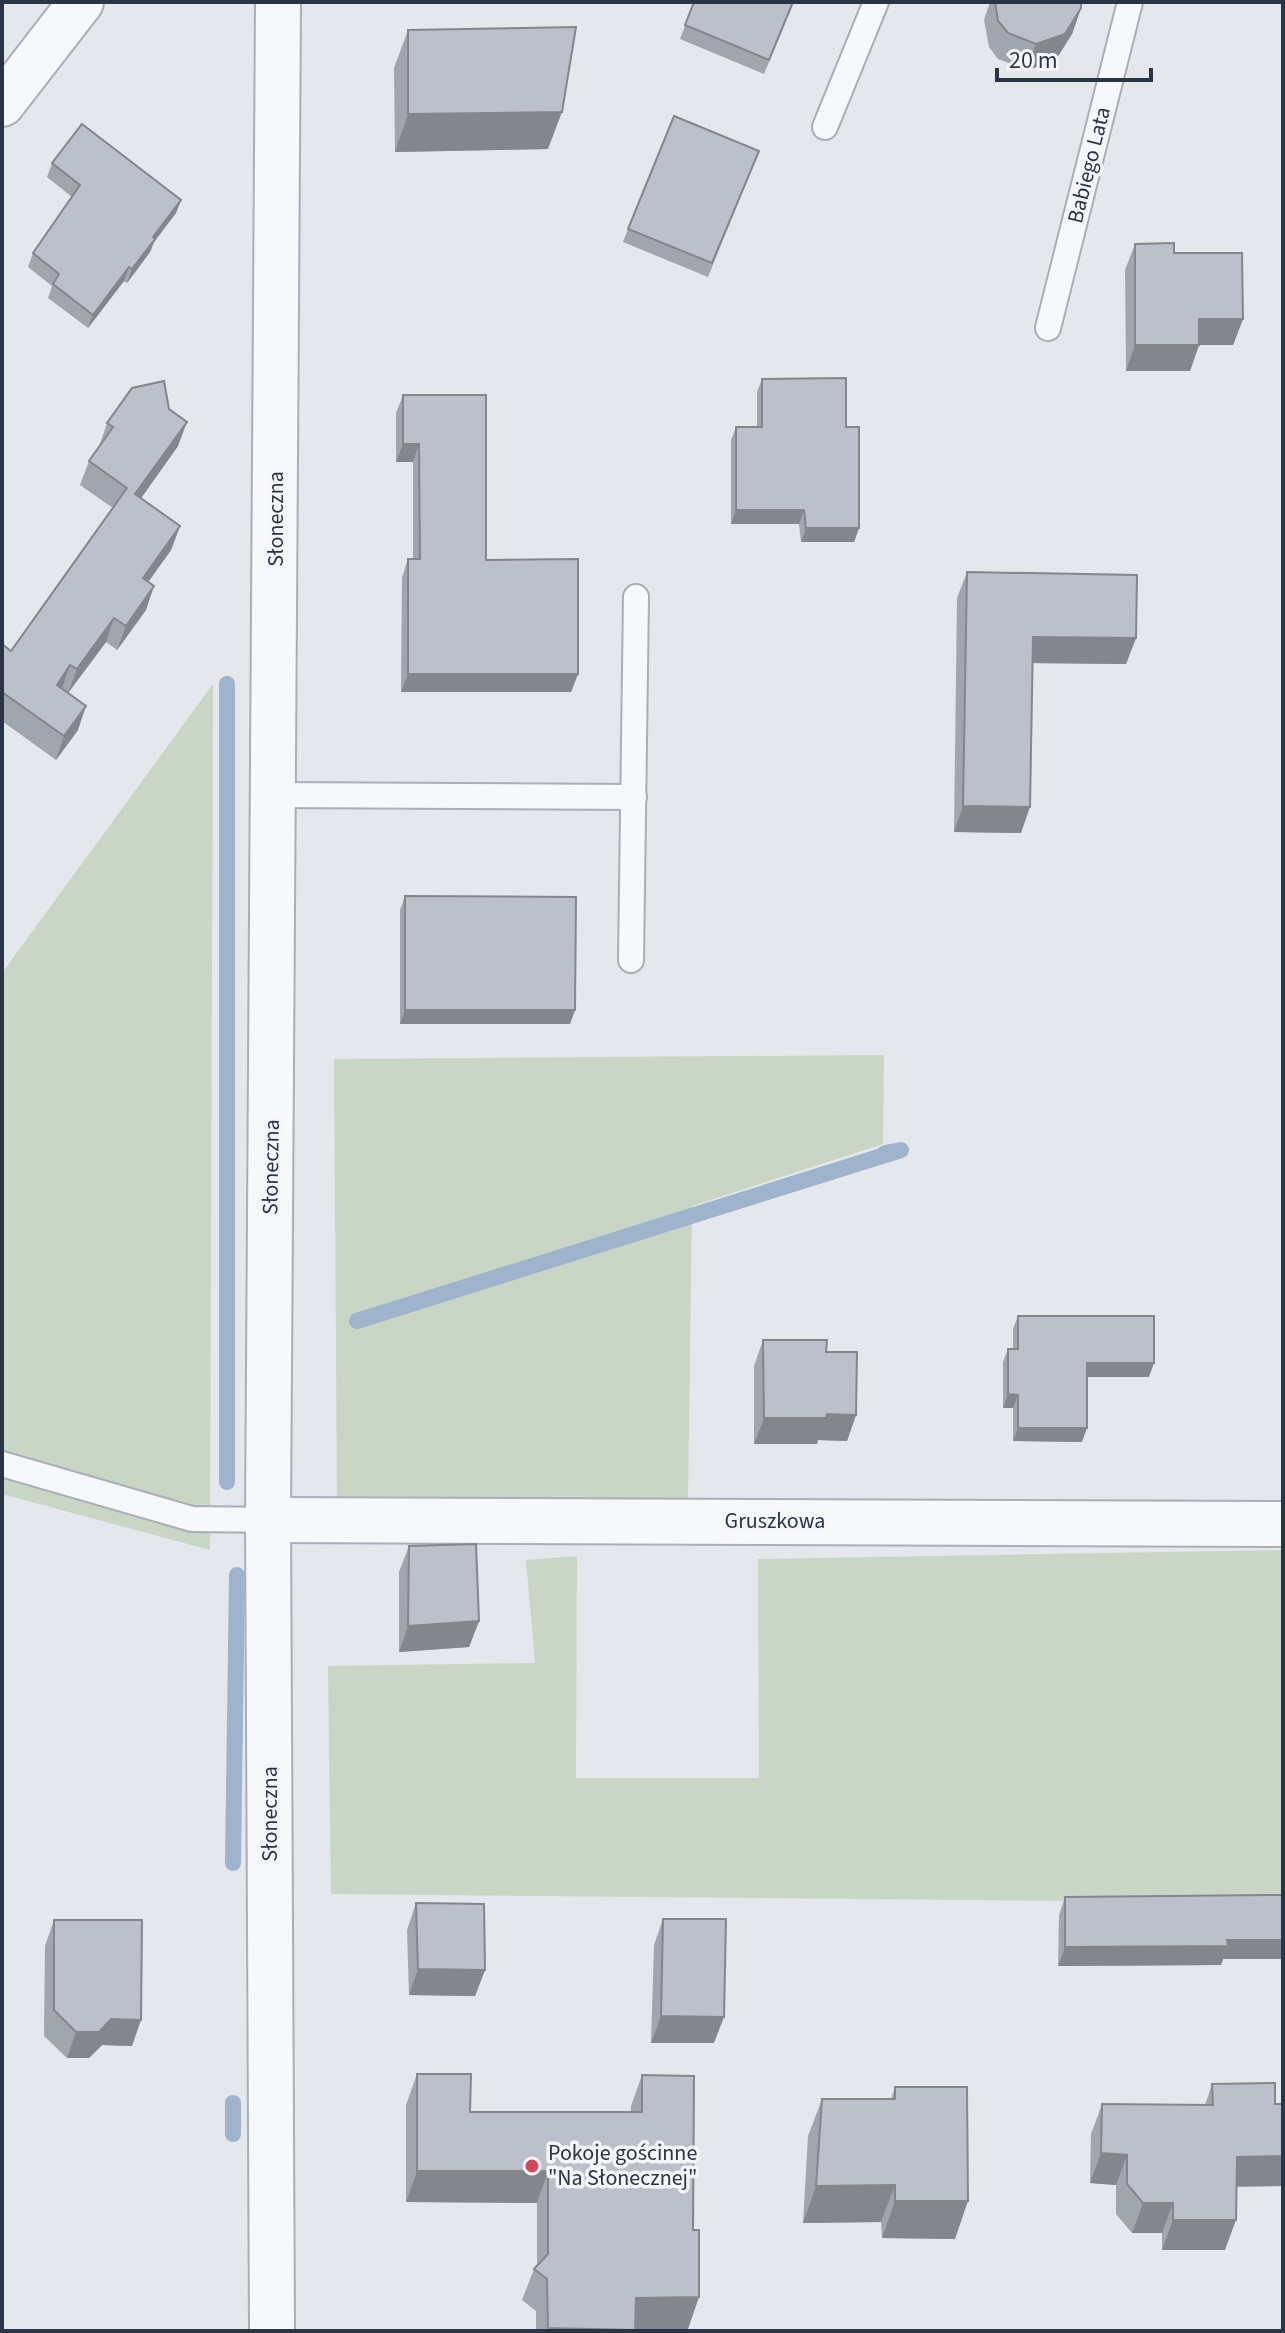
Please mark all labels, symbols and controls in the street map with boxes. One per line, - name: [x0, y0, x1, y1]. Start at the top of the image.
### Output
- scale bar: [997, 32, 1151, 82]
- text: 20 m: [1009, 43, 1058, 78]
- street label: Babiego Lata: [1059, 103, 1119, 227]
- street label: Słoneczna: [260, 471, 292, 567]
- street label: Słoneczna: [254, 1119, 288, 1215]
- street label: Gruszkowa: [725, 1505, 825, 1537]
- street label: Słoneczna: [254, 1766, 286, 1862]
- place label: Pokoje gościnne "Na Słonecznej": [548, 2137, 697, 2194]
- marker: Pokoje gościnne "Na Słonecznej": [523, 2157, 541, 2175]

